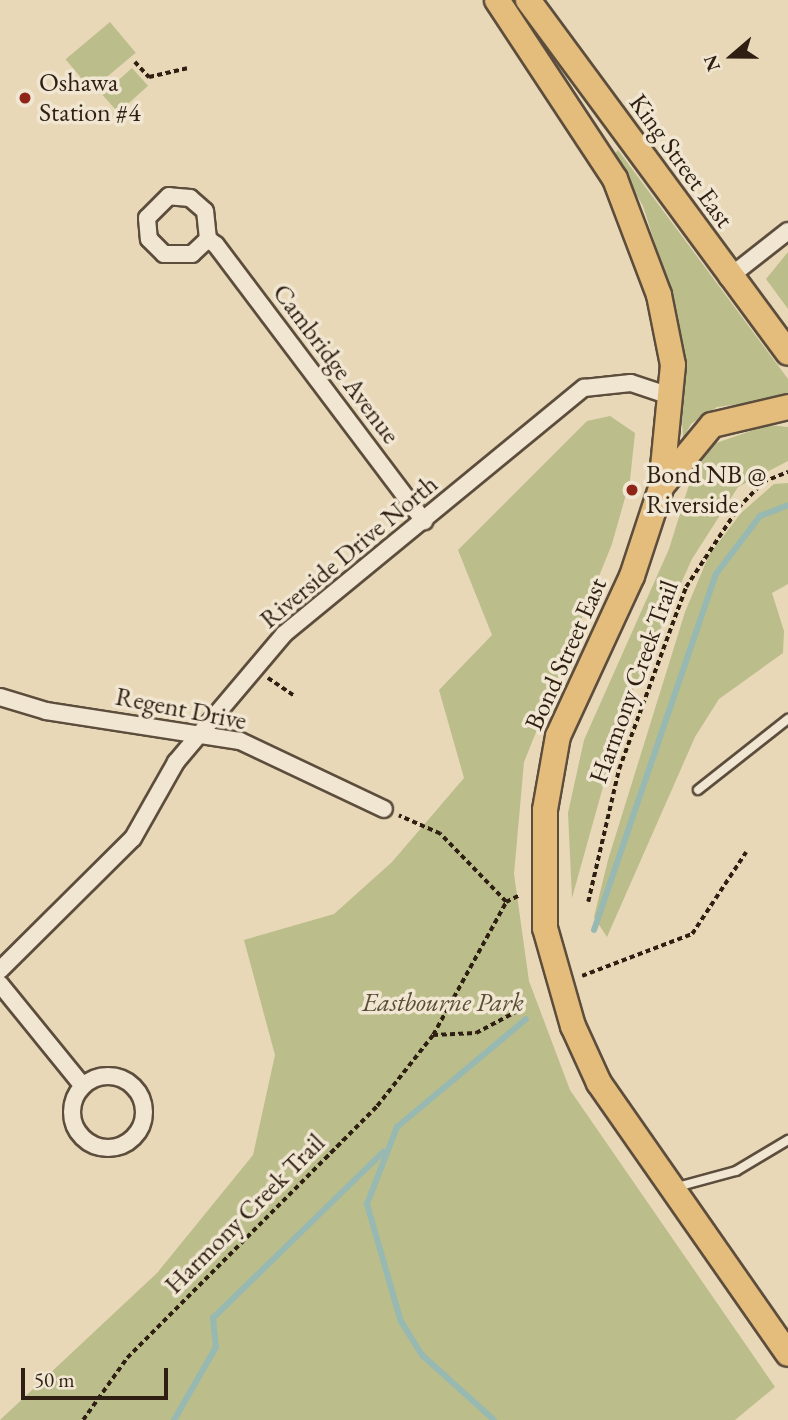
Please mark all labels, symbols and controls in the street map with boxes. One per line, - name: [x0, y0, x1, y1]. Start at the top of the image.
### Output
- north arrow: [697, 21, 767, 91]
- text: N: [697, 52, 726, 75]
- place label: Oshawa Station #4: [39, 67, 141, 128]
- street label: King Street East: [622, 88, 740, 234]
- marker: Oshawa Station #4: [17, 90, 33, 106]
- street label: Cambridge Avenue: [266, 278, 406, 450]
- place label: Bond NB @ Riverside: [646, 459, 767, 520]
- street label: Riverside Drive North: [254, 469, 444, 635]
- marker: Bond NB @ Riverside: [624, 482, 640, 498]
- street label: Bond Street East: [519, 573, 613, 735]
- street label: Harmony Creek Trail: [583, 576, 685, 788]
- street label: Regent Drive: [113, 681, 249, 737]
- park label: Eastbourne Park: [362, 987, 524, 1019]
- street label: Harmony Creek Trail: [158, 1127, 332, 1301]
- scale bar: [24, 1354, 172, 1398]
- text: 50 m: [34, 1366, 75, 1393]

